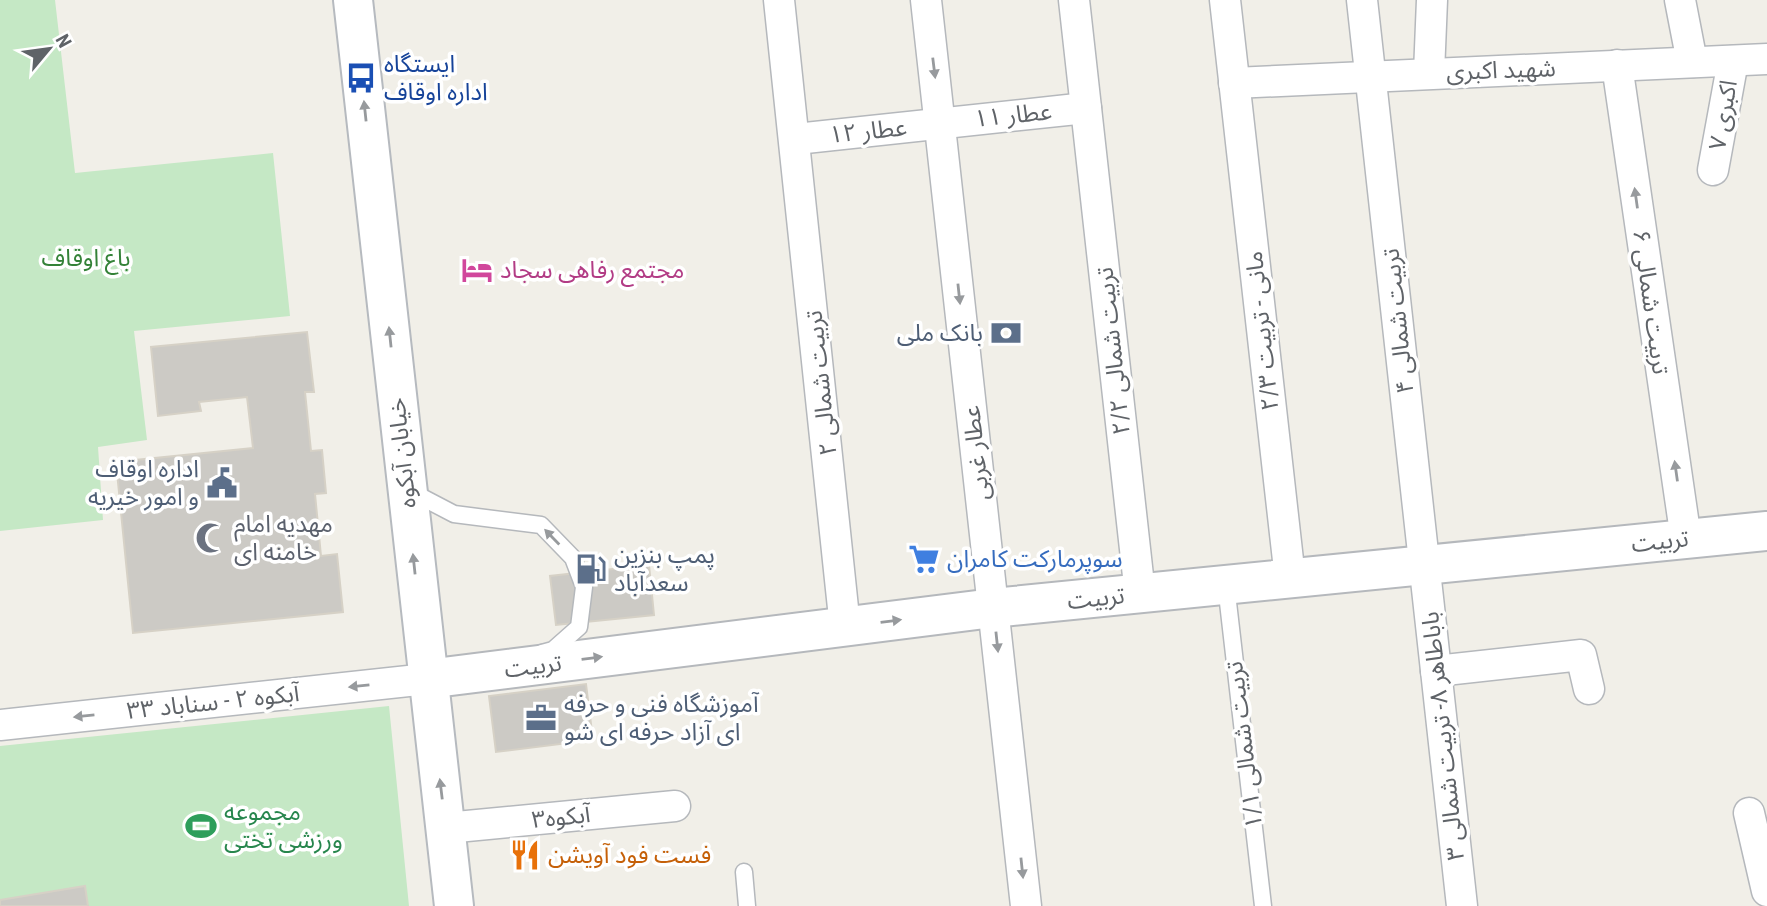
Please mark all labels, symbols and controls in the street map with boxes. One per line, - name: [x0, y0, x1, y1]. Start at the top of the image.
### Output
- north arrow: [14, 14, 84, 84]
- text: N: [51, 30, 76, 52]
- place label: ایستگاه اداره اوقاف: [384, 50, 488, 106]
- street label: شهید اکبری: [1446, 54, 1556, 86]
- one-way arrow: [928, 57, 939, 79]
- bus stop icon: ایستگاه اداره اوقاف: [344, 61, 378, 95]
- street label: اکبری ۷: [1703, 78, 1743, 152]
- street label: عطار ۱۱: [973, 97, 1053, 133]
- one-way arrow: [359, 100, 370, 122]
- street label: عطار ۱۲: [828, 113, 908, 149]
- one-way arrow: [1630, 187, 1641, 209]
- street label: تربیت شمالی ۶: [1627, 228, 1675, 376]
- park label: باغ اوقاف: [42, 244, 130, 275]
- street label: تربیت شمالی ۴: [1376, 247, 1420, 395]
- street label: مانی - تربیت ۲/۳: [1240, 250, 1284, 412]
- hotel icon: مجتمع رفاهی سجاد: [460, 253, 494, 287]
- place label: مجتمع رفاهی سجاد: [500, 256, 684, 287]
- street label: تربیت شمالی ۲/۲: [1090, 266, 1136, 436]
- one-way arrow: [953, 283, 964, 305]
- street label: تربیت شمالی ۲: [799, 309, 843, 457]
- bank icon: بانک ملی: [989, 316, 1023, 350]
- place label: بانک ملی: [897, 319, 983, 347]
- one-way arrow: [384, 326, 395, 348]
- street label: خیابان آبکوه: [382, 396, 422, 510]
- street label: عطار غربی: [957, 404, 995, 502]
- place label: اداره اوقاف و امور خیریه: [88, 455, 199, 511]
- one-way arrow: [1670, 460, 1681, 482]
- public building icon: اداره اوقاف و امور خیریه: [205, 466, 239, 500]
- place label: مهدیه امام خامنه ای: [234, 510, 333, 566]
- mosque icon: مهدیه امام خامنه ای: [194, 521, 228, 555]
- street label: تربیت: [1630, 524, 1690, 558]
- one-way arrow: [545, 529, 561, 546]
- place label: پمپ بنزین سعدآباد: [614, 541, 715, 597]
- supermarket icon: سوپرمارکت کامران: [907, 542, 941, 576]
- place label: سوپرمارکت کامران: [947, 545, 1122, 574]
- one-way arrow: [409, 552, 420, 574]
- fuel station icon: پمپ بنزین سعدآباد: [574, 552, 608, 586]
- street label: تربیت: [1066, 581, 1126, 615]
- street label: باباطاهر ۸- تربیت شمالی ۳: [1416, 610, 1470, 862]
- one-way arrow: [880, 615, 902, 626]
- one-way arrow: [991, 631, 1002, 653]
- street label: تربیت: [503, 649, 563, 683]
- one-way arrow: [581, 653, 603, 664]
- street label: تربیت شمالی ۱/۱: [1220, 660, 1268, 830]
- street label: آبکوه ۲ - سناباد ۳۳: [125, 679, 302, 725]
- one-way arrow: [348, 681, 370, 692]
- place label: آموزشگاه فنی و حرفه ای آزاد حرفه ای شو: [564, 690, 760, 746]
- office icon: آموزشگاه فنی و حرفه ای آزاد حرفه ای شو: [524, 701, 558, 735]
- one-way arrow: [73, 711, 95, 722]
- one-way arrow: [436, 778, 447, 800]
- place label: مجموعه ورزشی تختی: [224, 798, 343, 854]
- street label: آبکوه۳: [530, 800, 593, 834]
- sports icon: مجموعه ورزشی تختی: [184, 809, 218, 843]
- restaurant icon: فست فود آویشن: [508, 838, 542, 872]
- place label: فست فود آویشن: [548, 841, 711, 869]
- one-way arrow: [1016, 857, 1027, 879]

